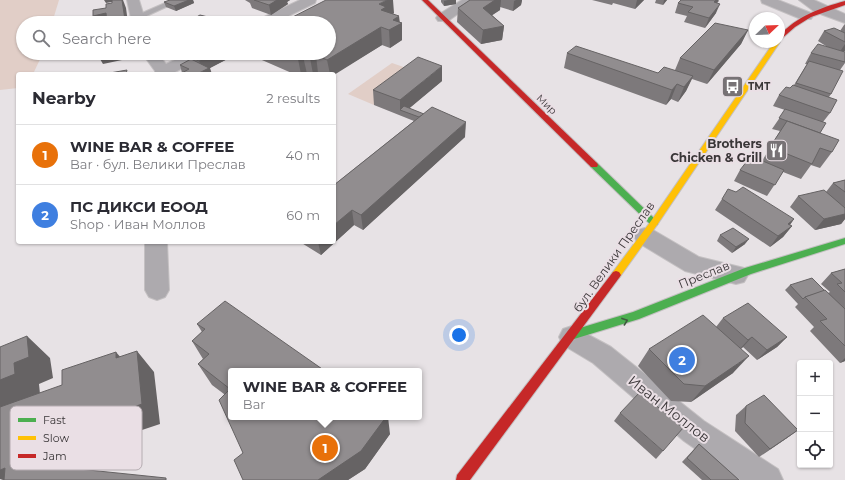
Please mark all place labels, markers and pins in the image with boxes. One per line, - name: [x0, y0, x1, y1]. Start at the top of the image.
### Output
- bus stop icon: ТМТ: [719, 73, 745, 99]
- place label: ТМТ: [748, 80, 771, 93]
- place label: Brothers Chicken & Grill: [670, 136, 763, 165]
- restaurant icon: Brothers Chicken & Grill: [764, 138, 790, 164]
- pin: 2: [669, 345, 695, 375]
- pin: 1: [312, 433, 338, 463]

